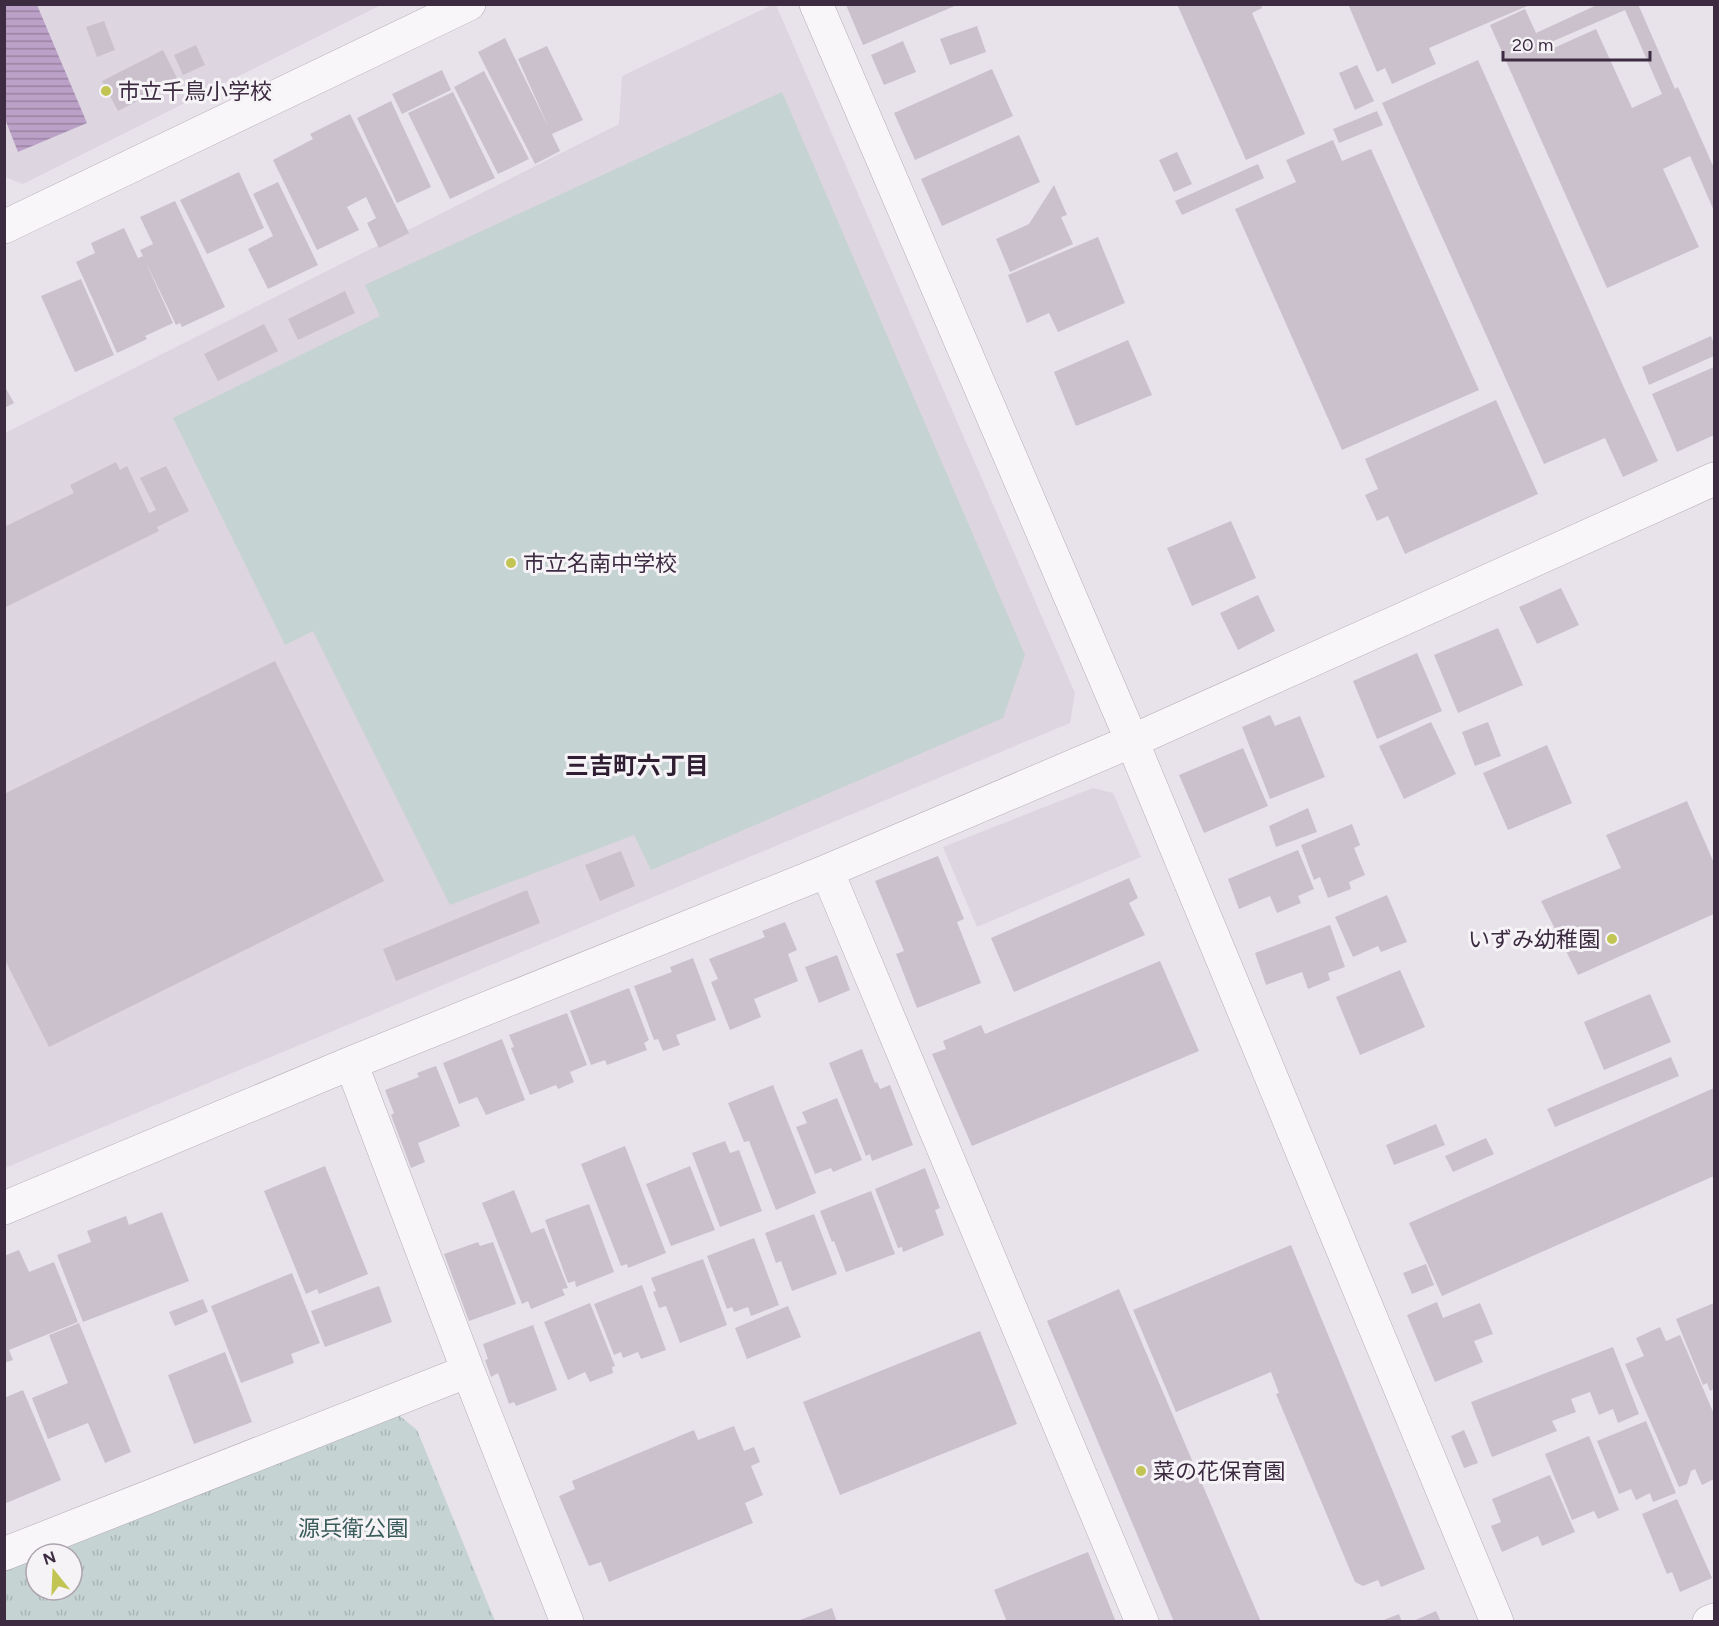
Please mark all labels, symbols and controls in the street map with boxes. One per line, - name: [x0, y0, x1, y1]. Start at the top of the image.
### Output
- scale bar: [1503, 24, 1650, 62]
- text: 20 m: [1512, 34, 1553, 56]
- place label: 市立千鳥小学校: [118, 78, 272, 105]
- marker: 市立千鳥小学校: [99, 84, 113, 98]
- place label: 市立名南中学校: [523, 550, 677, 577]
- marker: 市立名南中学校: [504, 556, 518, 570]
- district label: 三吉町六丁目: [565, 751, 709, 780]
- place label: いずみ幼稚園: [1468, 926, 1600, 953]
- marker: いずみ幼稚園: [1605, 932, 1619, 946]
- place label: 菜の花保育園: [1153, 1458, 1285, 1485]
- marker: 菜の花保育園: [1134, 1464, 1148, 1478]
- park label: 源兵衛公園: [298, 1515, 408, 1542]
- north arrow: [24, 1542, 84, 1602]
- text: N: [41, 1547, 58, 1569]

